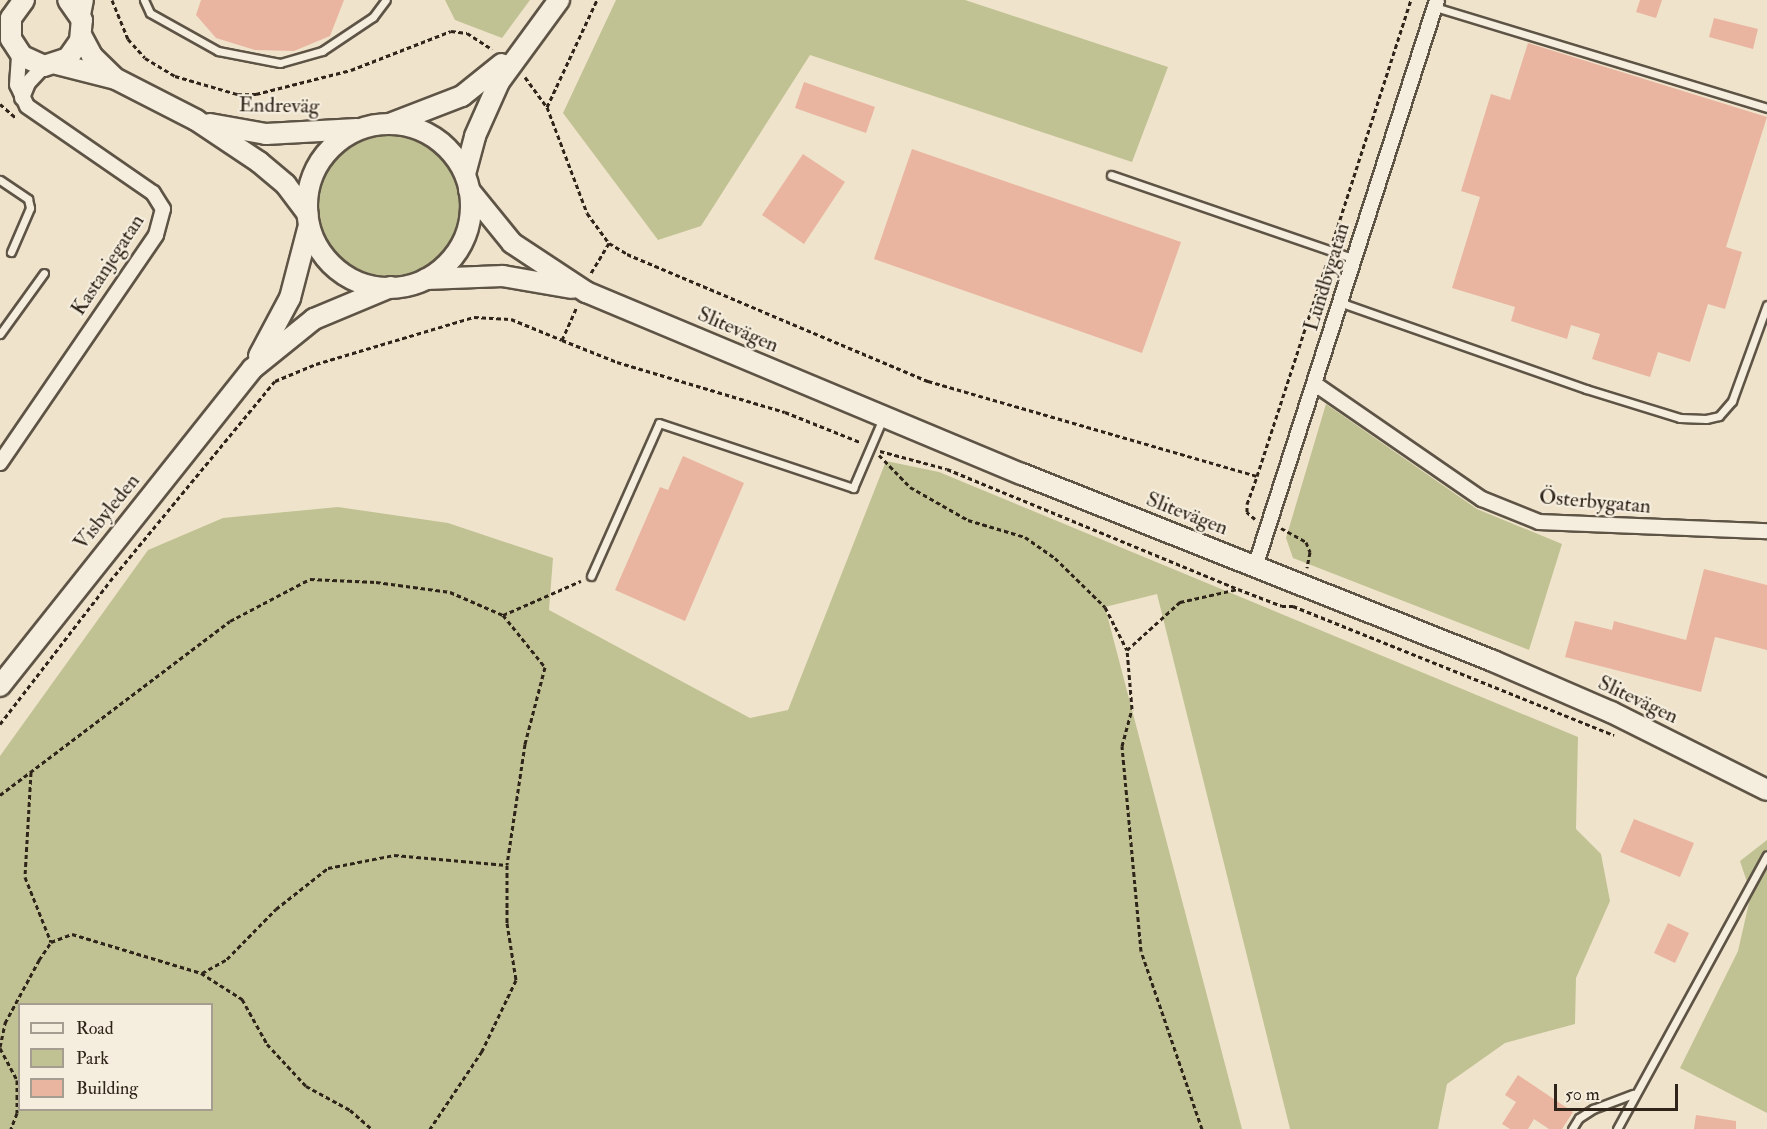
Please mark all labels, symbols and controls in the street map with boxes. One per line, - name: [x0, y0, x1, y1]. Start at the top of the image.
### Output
- street label: Endreväg: [238, 93, 320, 119]
- street label: Kastanjegatan: [66, 210, 150, 320]
- street label: Lundbygatan: [1299, 220, 1355, 334]
- street label: Slitevägen: [694, 302, 782, 358]
- street label: Visbyleden: [69, 469, 145, 555]
- street label: Österbygatan: [1538, 485, 1652, 519]
- street label: Slitevägen: [1143, 487, 1231, 541]
- street label: Slitevägen: [1594, 670, 1682, 730]
- legend: [18, 1003, 213, 1111]
- text: Road: [76, 1017, 114, 1040]
- text: Park: [76, 1047, 109, 1070]
- scale bar: [1557, 1072, 1682, 1110]
- text: Building: [76, 1077, 138, 1100]
- text: 50 m: [1565, 1083, 1600, 1106]

